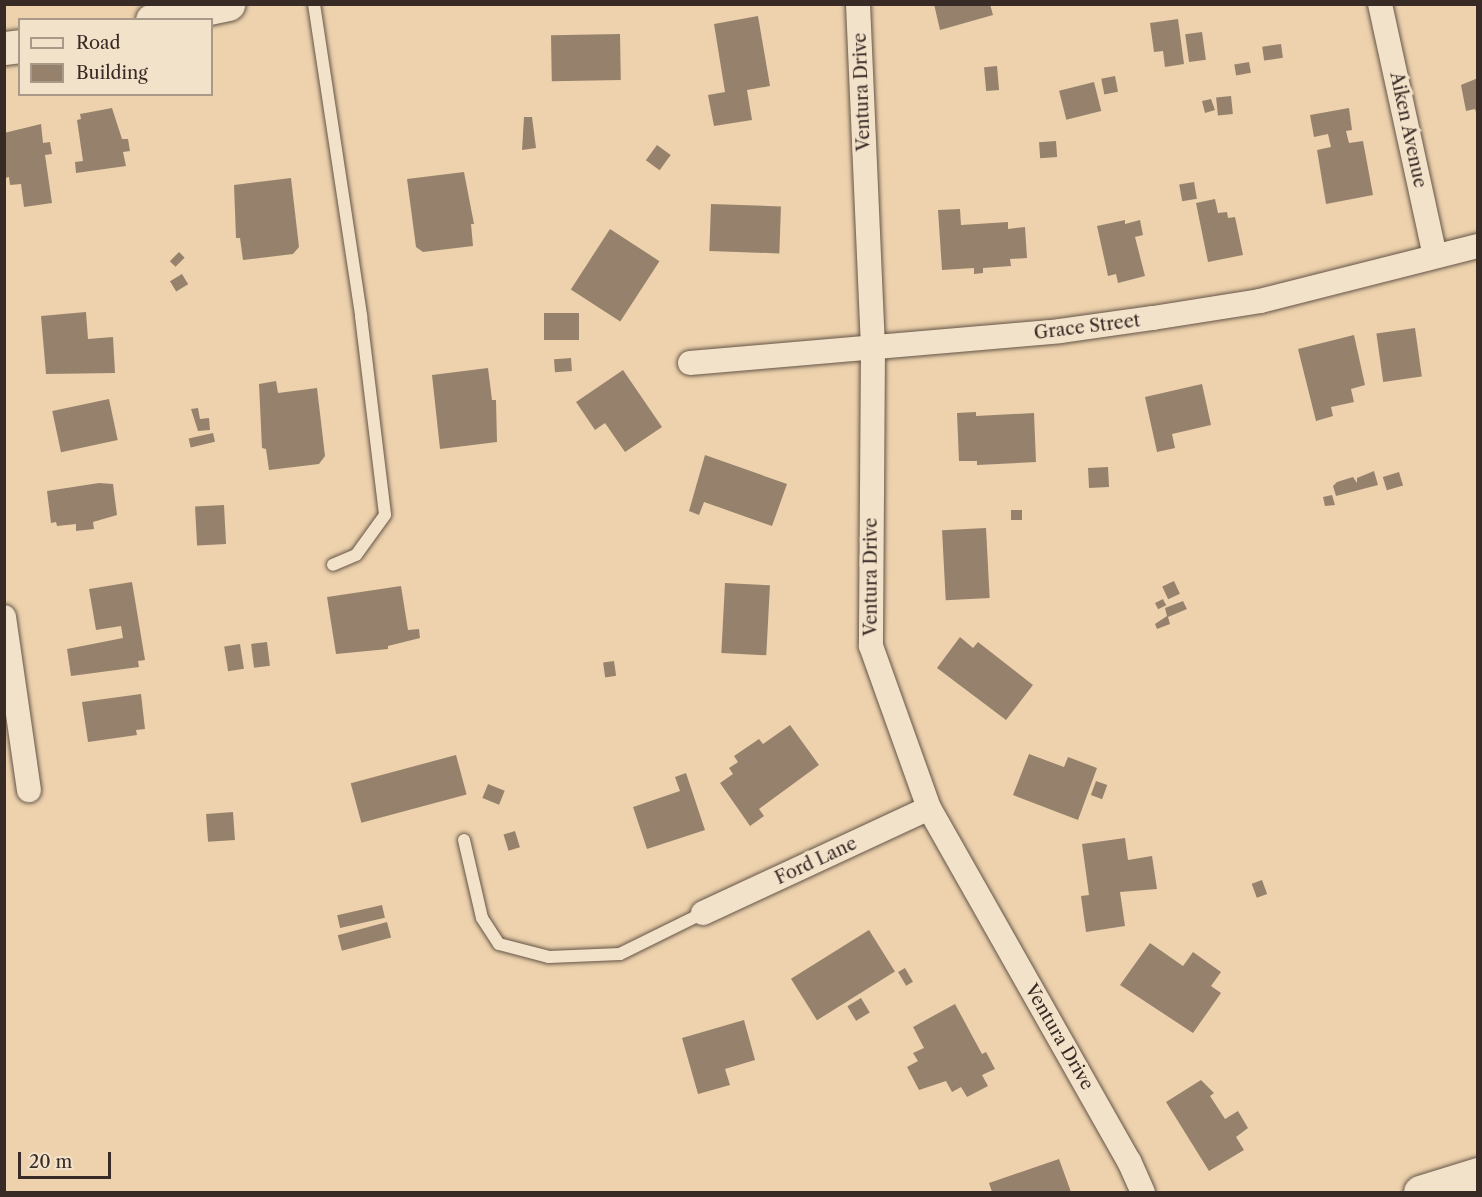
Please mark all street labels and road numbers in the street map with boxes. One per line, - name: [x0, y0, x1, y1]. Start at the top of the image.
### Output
- street label: Ventura Drive: [849, 32, 875, 152]
- street label: Aiken Avenue: [1385, 70, 1431, 190]
- street label: Grace Street: [1033, 310, 1141, 344]
- street label: Ventura Drive: [860, 518, 882, 636]
- street label: Ford Lane: [772, 833, 860, 889]
- street label: Ventura Drive: [1020, 980, 1098, 1094]

